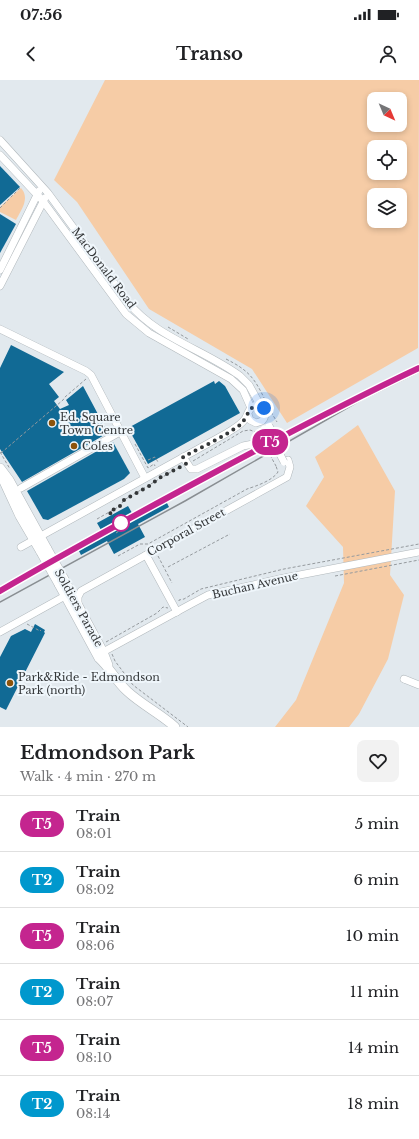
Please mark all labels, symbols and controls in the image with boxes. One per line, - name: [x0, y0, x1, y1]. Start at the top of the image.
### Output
- text: 07:56: [20, 5, 62, 24]
- icon: back: [20, 43, 42, 65]
- text: Transo: [176, 43, 243, 65]
- icon: person: [377, 43, 399, 65]
- north arrow: [367, 92, 407, 132]
- map controls: [367, 92, 407, 228]
- button: locate: [367, 140, 407, 180]
- button: layers: [367, 188, 407, 228]
- street label: MacDonald Road: [69, 225, 139, 312]
- your location: [254, 398, 274, 418]
- place label: Ed. Square Town Centre: [60, 410, 133, 437]
- marker: Ed. Square Town Centre: [47, 418, 57, 428]
- line badge: T5: [252, 429, 288, 455]
- text: T5: [260, 433, 280, 451]
- place label: Coles: [82, 439, 113, 453]
- marker: Coles: [69, 441, 79, 451]
- street label: Corporal Street: [145, 504, 228, 559]
- unlabelled marker: [112, 514, 130, 532]
- street label: Soldiers Parade: [52, 566, 106, 650]
- street label: Buchan Avenue: [211, 568, 299, 602]
- place label: Park&Ride - Edmondson Park (north): [18, 670, 160, 697]
- marker: Park&Ride - Edmondson Park (north): [5, 678, 15, 688]
- button: heart: [357, 740, 399, 782]
- text: Edmondson Park: [20, 741, 195, 764]
- text: Walk · 4 min · 270 m: [20, 768, 156, 785]
- text: Train: [76, 806, 120, 825]
- text: 5 min: [355, 814, 399, 833]
- text: T5: [32, 815, 52, 833]
- text: 08:01: [76, 825, 112, 842]
- text: Train: [76, 862, 120, 881]
- text: 6 min: [354, 870, 399, 889]
- text: T2: [32, 871, 52, 889]
- text: 08:02: [76, 881, 114, 898]
- text: Train: [76, 918, 120, 937]
- text: 10 min: [346, 926, 399, 945]
- text: T5: [32, 927, 52, 945]
- text: 08:06: [76, 937, 115, 954]
- text: Train: [76, 974, 120, 993]
- text: 11 min: [350, 982, 399, 1001]
- text: T2: [32, 983, 52, 1001]
- text: 08:07: [76, 993, 113, 1010]
- text: Train: [76, 1030, 120, 1049]
- text: 14 min: [348, 1038, 399, 1057]
- text: T5: [32, 1039, 52, 1057]
- text: 08:10: [76, 1049, 112, 1066]
- text: Train: [76, 1086, 120, 1105]
- text: 18 min: [347, 1094, 399, 1113]
- text: T2: [32, 1095, 52, 1113]
- text: 08:14: [76, 1105, 110, 1122]

